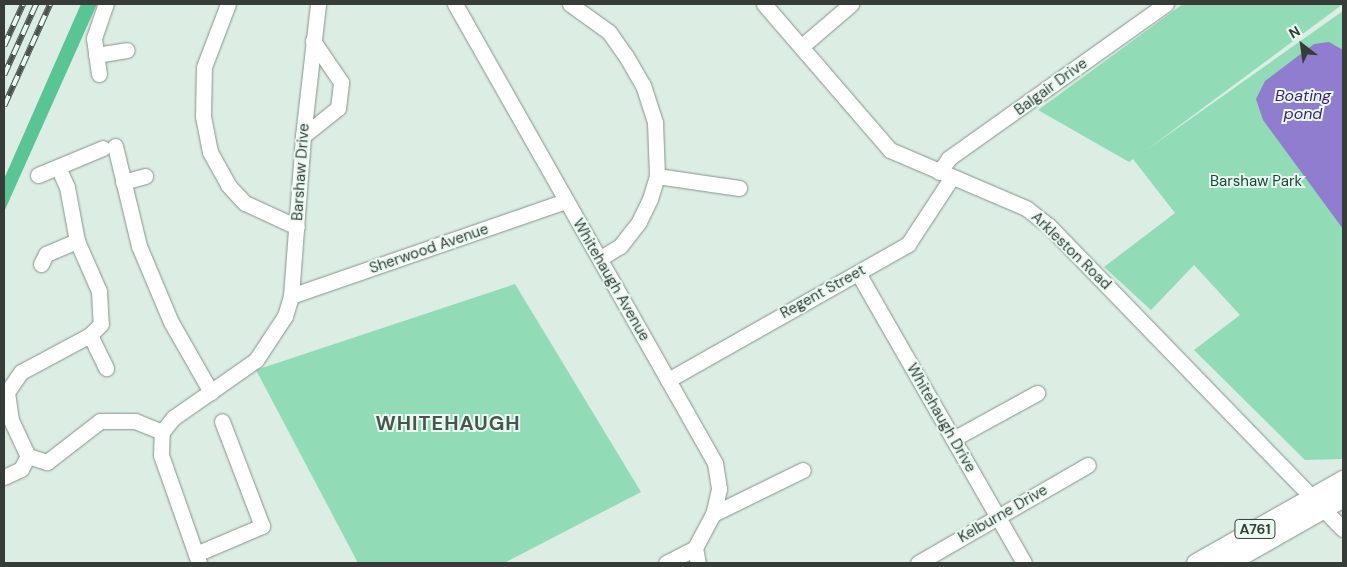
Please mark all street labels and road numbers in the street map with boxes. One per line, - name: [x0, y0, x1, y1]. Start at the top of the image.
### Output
- street label: Balgair Drive: [1011, 55, 1091, 119]
- street label: Barshaw Drive: [289, 123, 313, 221]
- street label: Arkleston Road: [1027, 208, 1115, 294]
- street label: Whitehaugh Avenue: [569, 216, 653, 344]
- street label: Sherwood Avenue: [367, 220, 491, 278]
- street label: Regent Street: [777, 261, 869, 323]
- street label: Whitehaugh Drive: [903, 360, 979, 476]
- street label: Kelburne Drive: [955, 481, 1051, 547]
- road number: A761: [1234, 518, 1276, 540]

